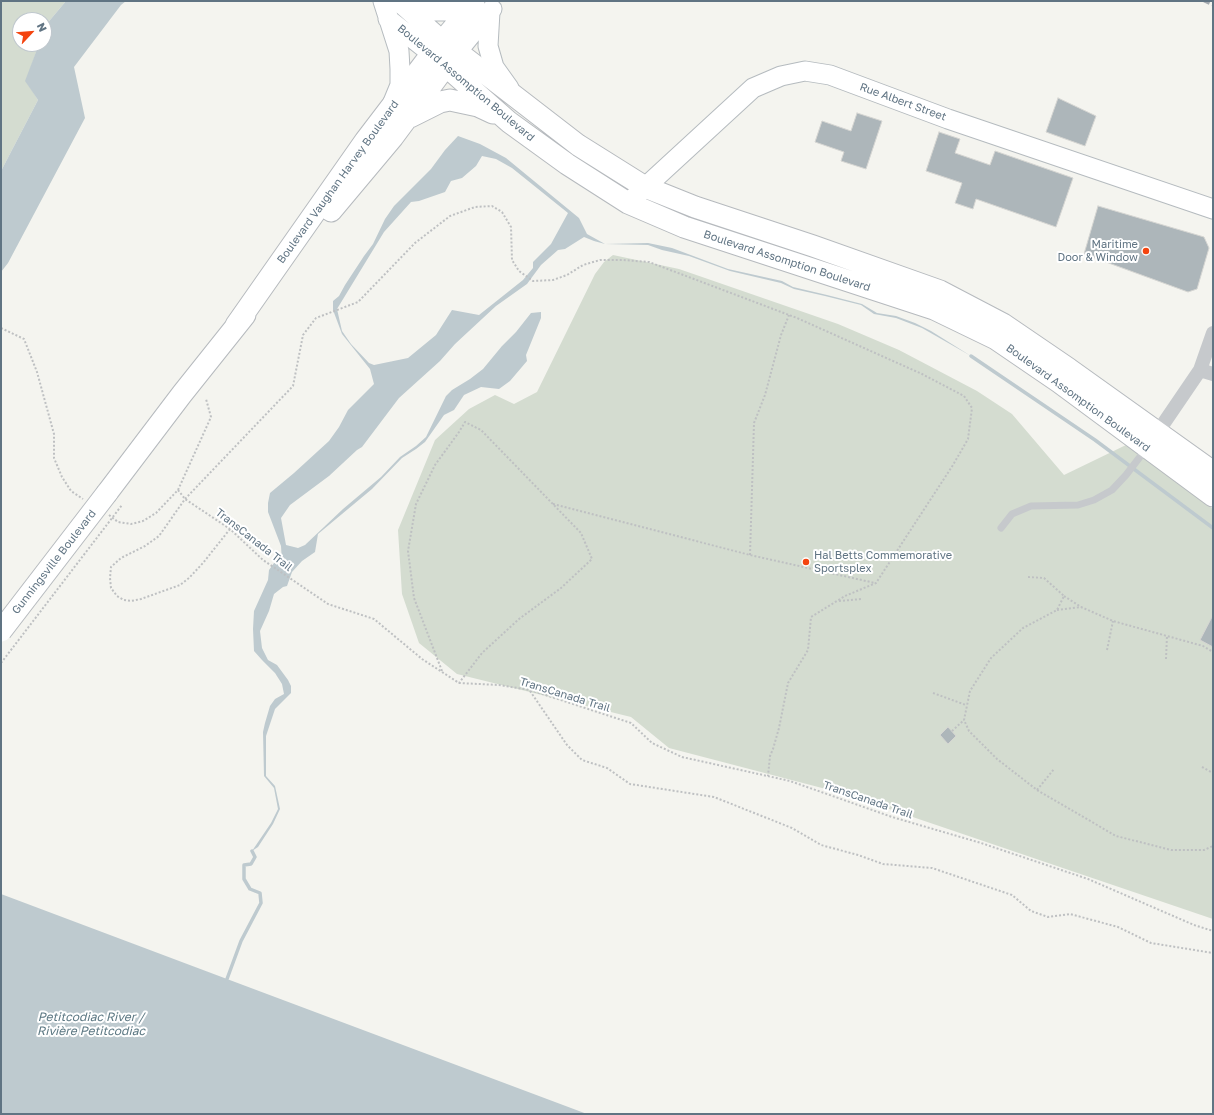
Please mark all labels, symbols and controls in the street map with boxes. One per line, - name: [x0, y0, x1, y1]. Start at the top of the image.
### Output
- north arrow: [12, 12, 52, 52]
- text: N: [35, 20, 50, 34]
- street label: Boulevard Assomption Boulevard: [395, 22, 537, 144]
- street label: Rue Albert Street: [858, 80, 948, 124]
- street label: Boulevard Vaughan Harvey Boulevard: [274, 98, 402, 266]
- street label: Boulevard Assomption Boulevard: [702, 228, 872, 294]
- place label: Maritime Door & Window: [1058, 238, 1138, 264]
- marker: Maritime Door & Window: [1141, 246, 1151, 256]
- street label: Boulevard Assomption Boulevard: [1003, 341, 1153, 455]
- street label: TransCanada Trail: [213, 506, 295, 574]
- street label: Gunningsville Boulevard: [9, 507, 99, 617]
- place label: Hal Betts Commemorative Sportsplex: [814, 549, 952, 575]
- marker: Hal Betts Commemorative Sportsplex: [801, 557, 811, 567]
- street label: TransCanada Trail: [518, 675, 612, 715]
- street label: TransCanada Trail: [821, 778, 915, 822]
- water label: Petitcodiac River / Rivière Petitcodiac: [37, 1010, 145, 1038]

